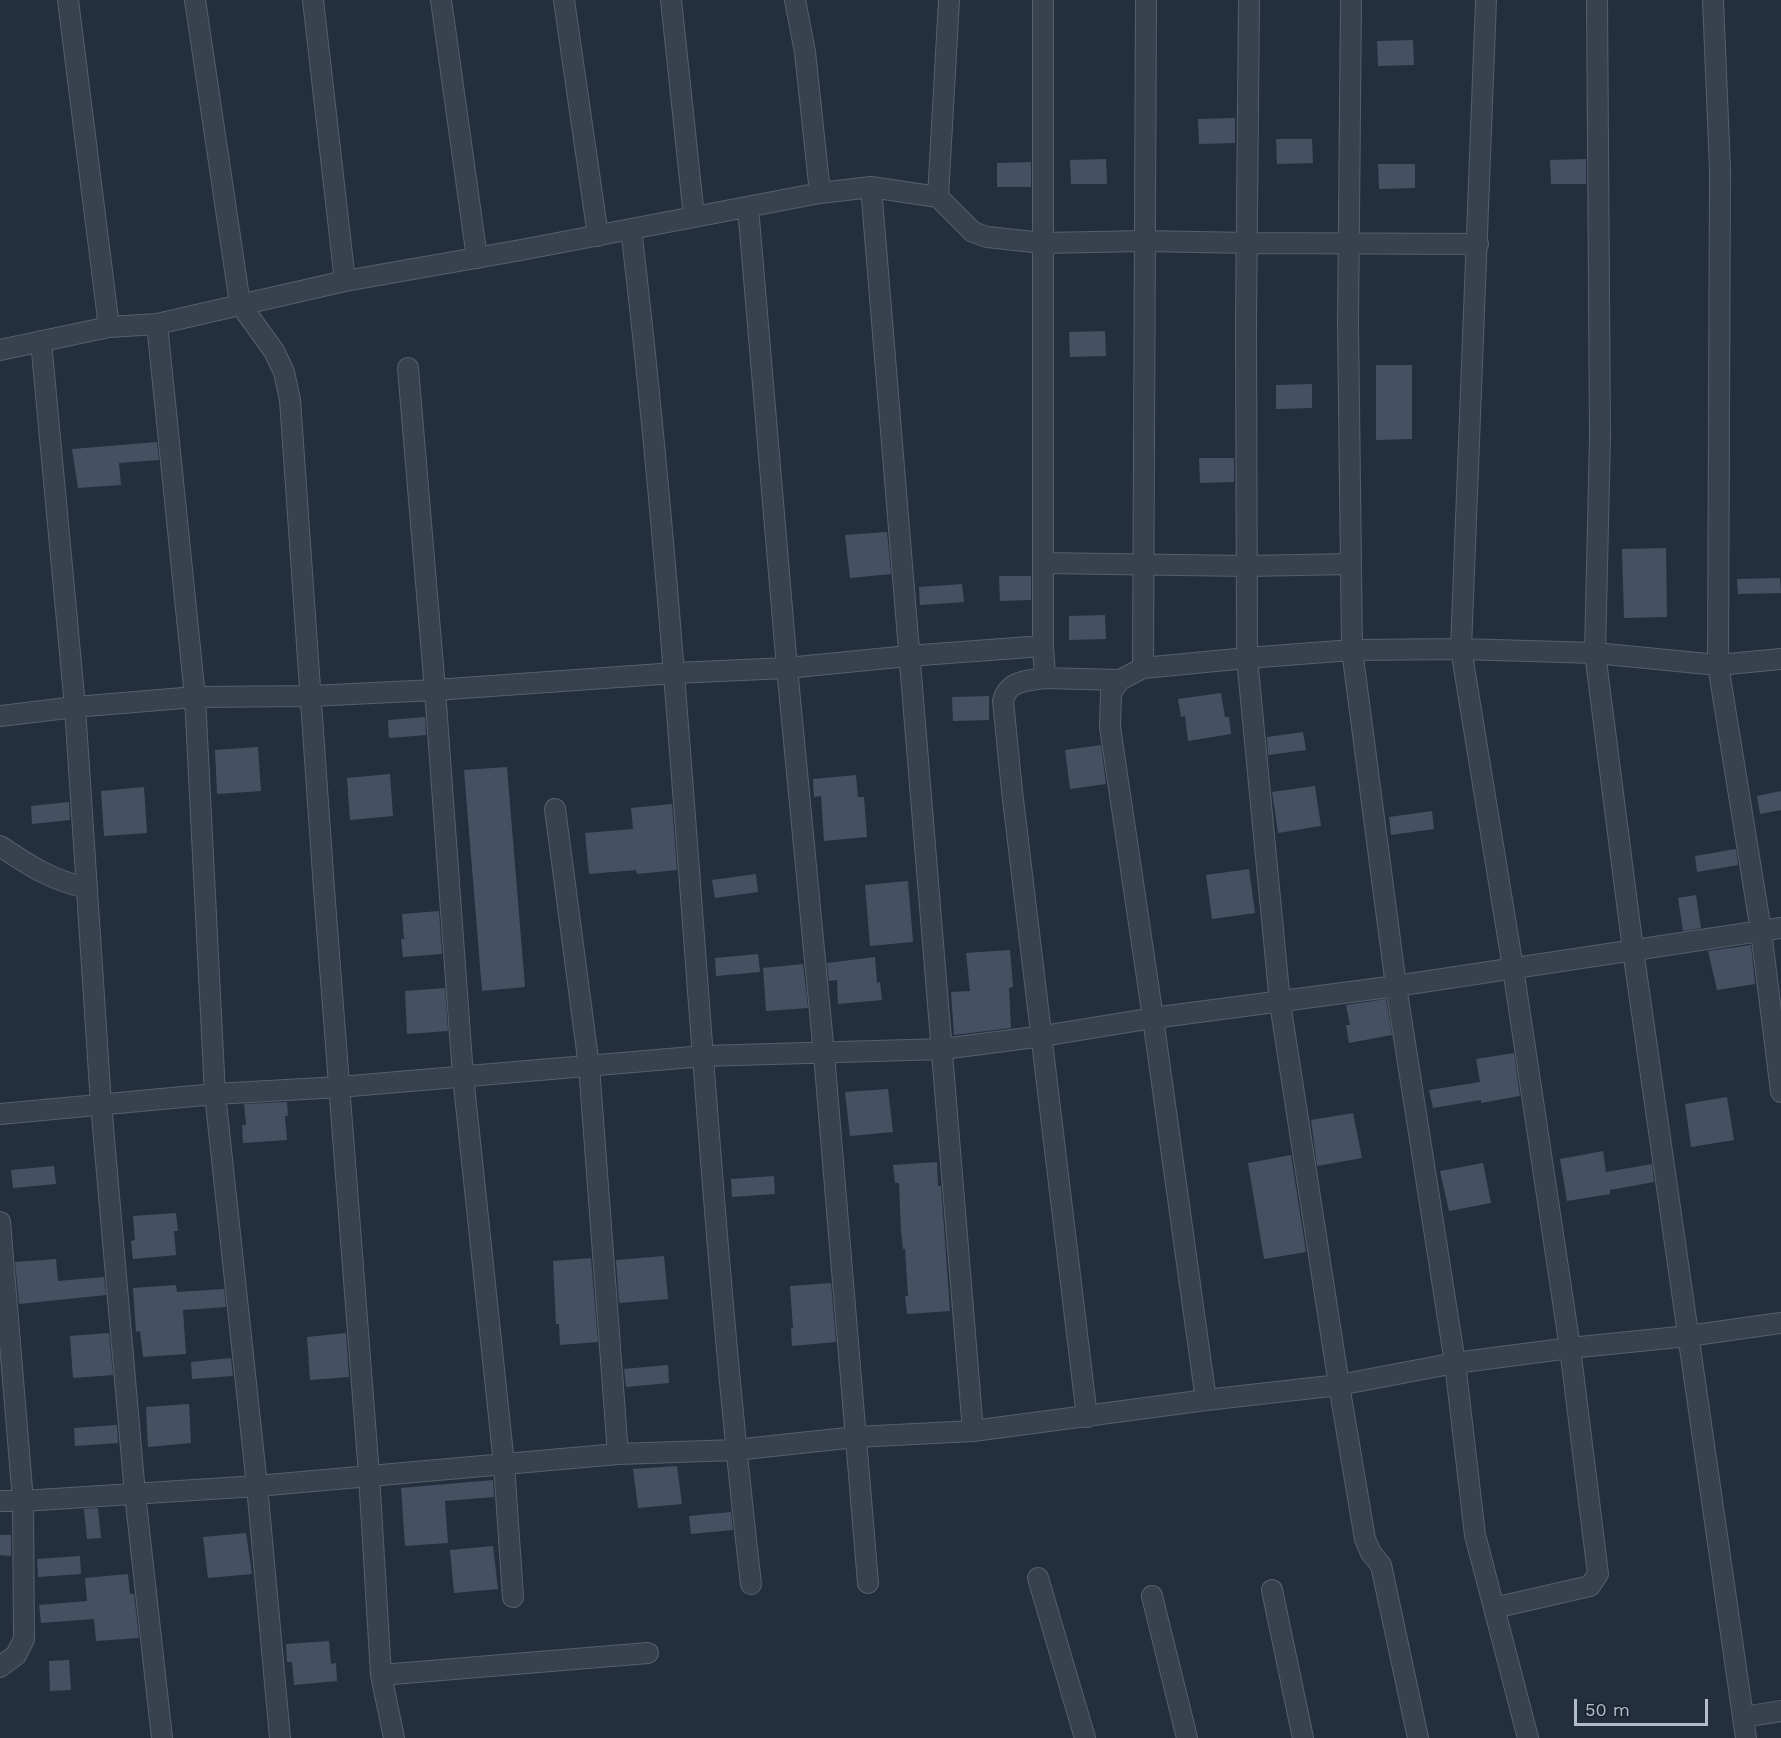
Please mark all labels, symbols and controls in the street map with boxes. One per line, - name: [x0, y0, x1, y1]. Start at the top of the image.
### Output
- scale bar: [1577, 1687, 1710, 1725]
- text: 50 m: [1585, 1699, 1630, 1720]

